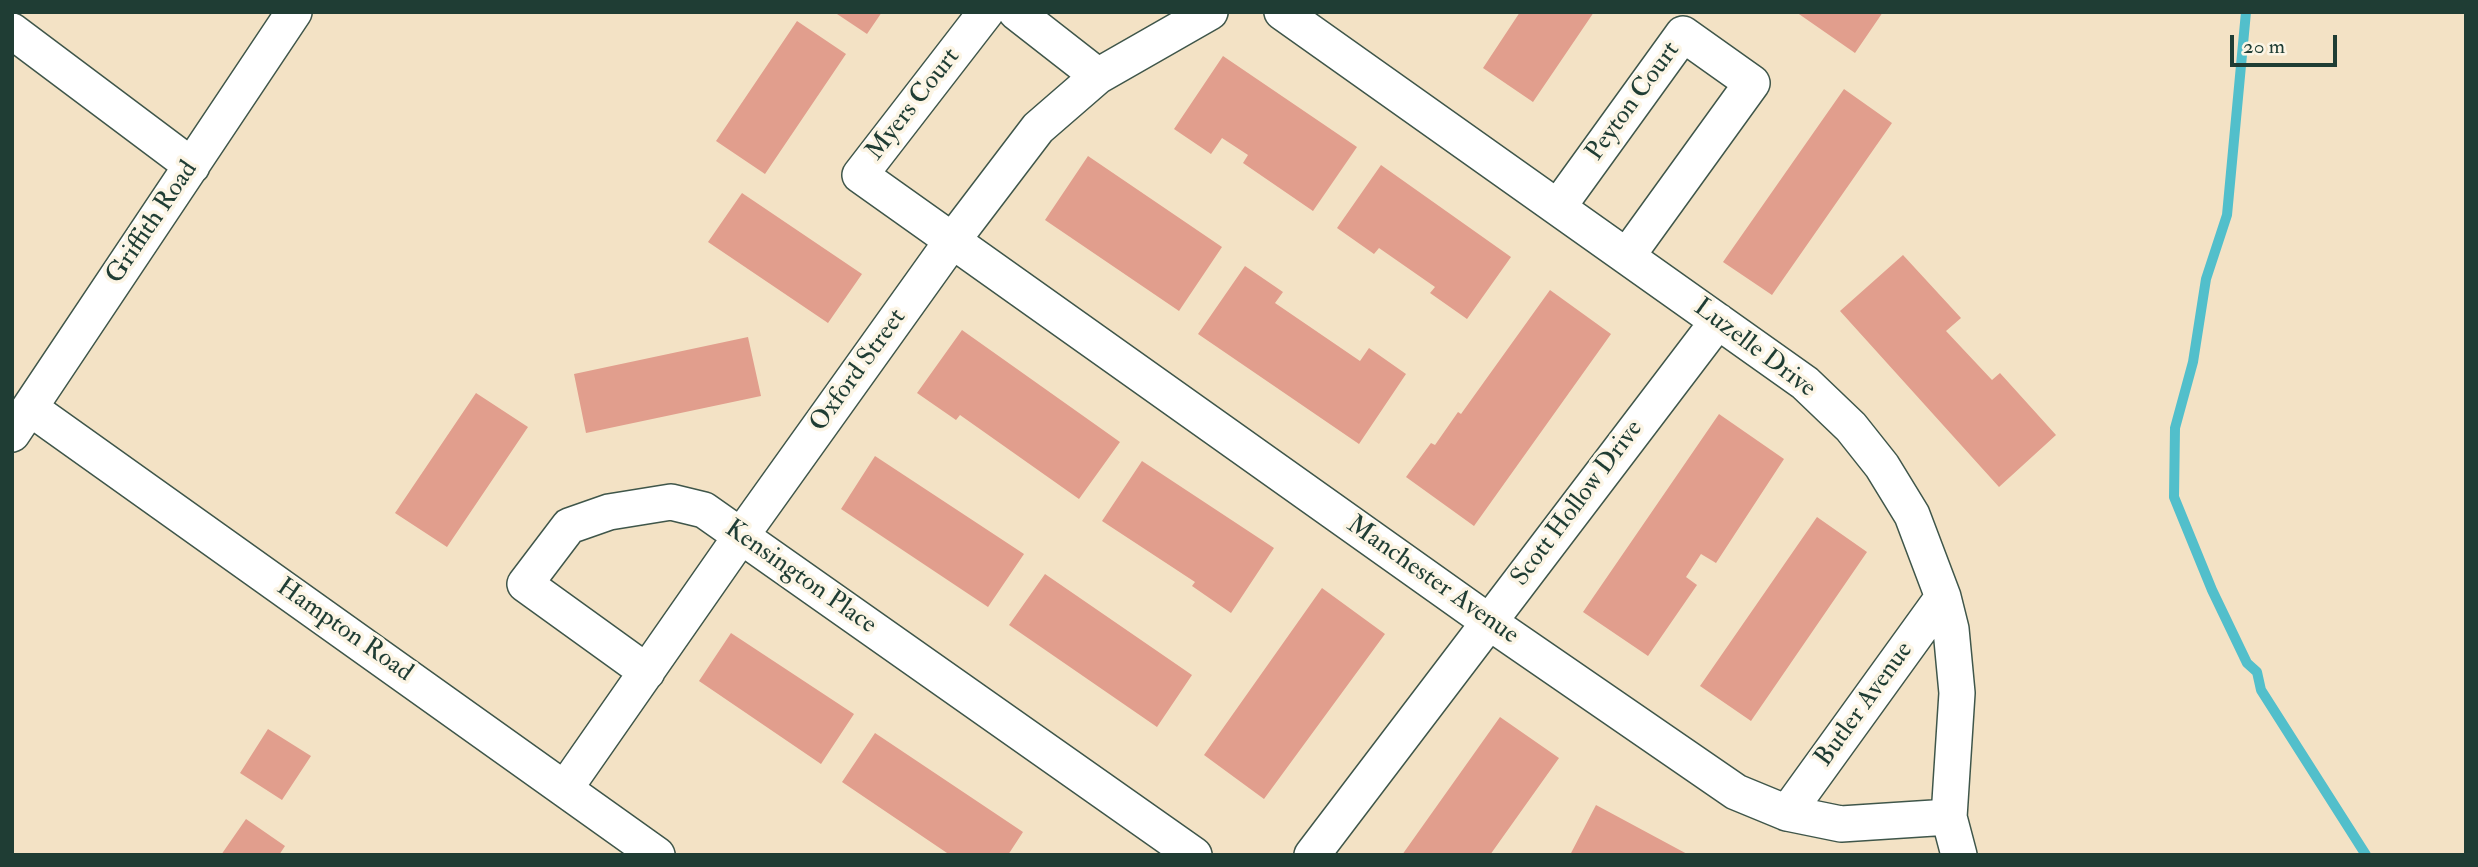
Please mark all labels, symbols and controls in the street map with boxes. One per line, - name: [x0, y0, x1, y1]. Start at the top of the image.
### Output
- scale bar: [2233, 21, 2340, 65]
- text: 20 m: [2243, 33, 2285, 60]
- street label: Peyton Court: [1580, 36, 1688, 168]
- street label: Myers Court: [860, 43, 968, 167]
- street label: Griffith Road: [101, 156, 205, 290]
- street label: Luzelle Drive: [1687, 293, 1821, 405]
- street label: Oxford Street: [804, 304, 914, 438]
- street label: Scott Hollow Drive: [1505, 415, 1651, 593]
- street label: Manchester Avenue: [1340, 510, 1524, 652]
- street label: Kensington Place: [718, 514, 882, 642]
- street label: Hampton Road: [270, 573, 418, 689]
- street label: Butler Avenue: [1809, 636, 1921, 774]

